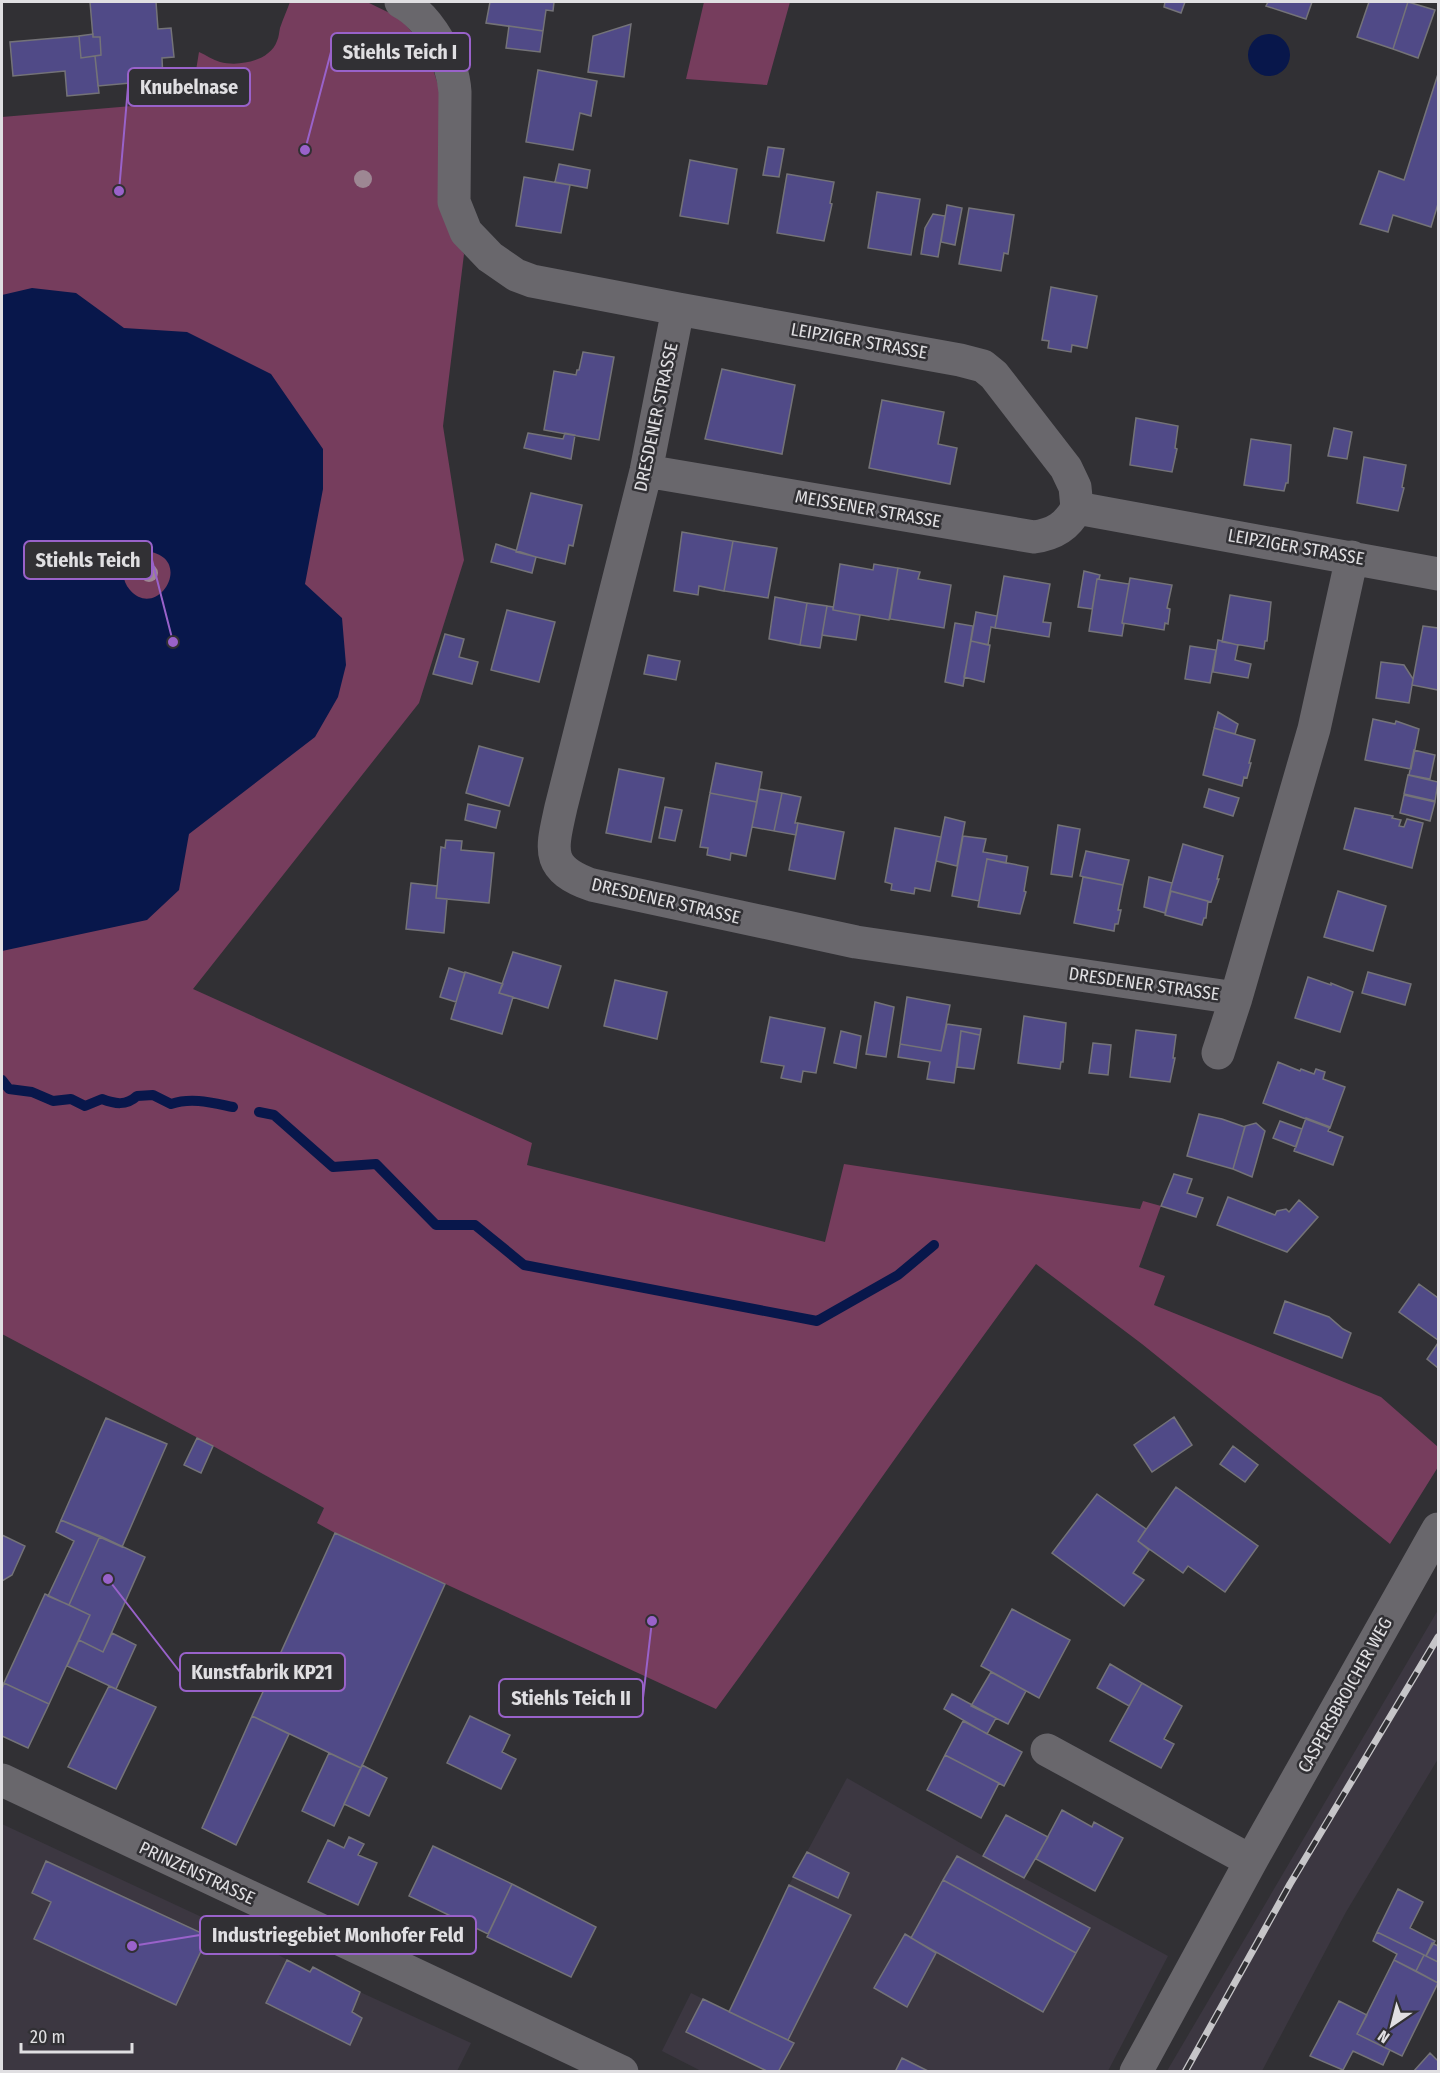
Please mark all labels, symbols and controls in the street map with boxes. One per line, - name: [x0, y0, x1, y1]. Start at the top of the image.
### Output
- callout: Stiehls Teich I: [331, 33, 470, 71]
- text: Stiehls Teich I: [343, 40, 457, 64]
- callout: Knubelnase: [128, 68, 250, 106]
- text: Knubelnase: [140, 75, 238, 99]
- street label: LEIPZIGER STRASSE: [789, 318, 929, 364]
- street label: DRESDENER STRASSE: [629, 340, 683, 494]
- street label: MEISSENER STRASSE: [793, 485, 943, 533]
- street label: LEIPZIGER STRASSE: [1226, 524, 1366, 570]
- callout: Stiehls Teich: [24, 541, 152, 579]
- text: Stiehls Teich: [36, 548, 140, 572]
- street label: DRESDENER STRASSE: [589, 873, 743, 929]
- street label: DRESDENER STRASSE: [1067, 963, 1221, 1005]
- street label: CASPERSBROICHER WEG: [1293, 1614, 1397, 1776]
- callout: Kunstfabrik KP21: [180, 1653, 345, 1691]
- text: Kunstfabrik KP21: [191, 1660, 333, 1684]
- callout: Stiehls Teich II: [499, 1679, 643, 1717]
- text: Stiehls Teich II: [511, 1686, 631, 1710]
- street label: PRINZENSTRASSE: [136, 1837, 258, 1909]
- callout: Industriegebiet Monhofer Feld: [200, 1916, 476, 1954]
- text: Industriegebiet Monhofer Feld: [212, 1923, 464, 1947]
- north arrow: [1362, 1995, 1422, 2055]
- scale bar: [21, 2016, 132, 2054]
- text: 20 m: [30, 2026, 65, 2048]
- text: N: [1374, 2026, 1393, 2047]

